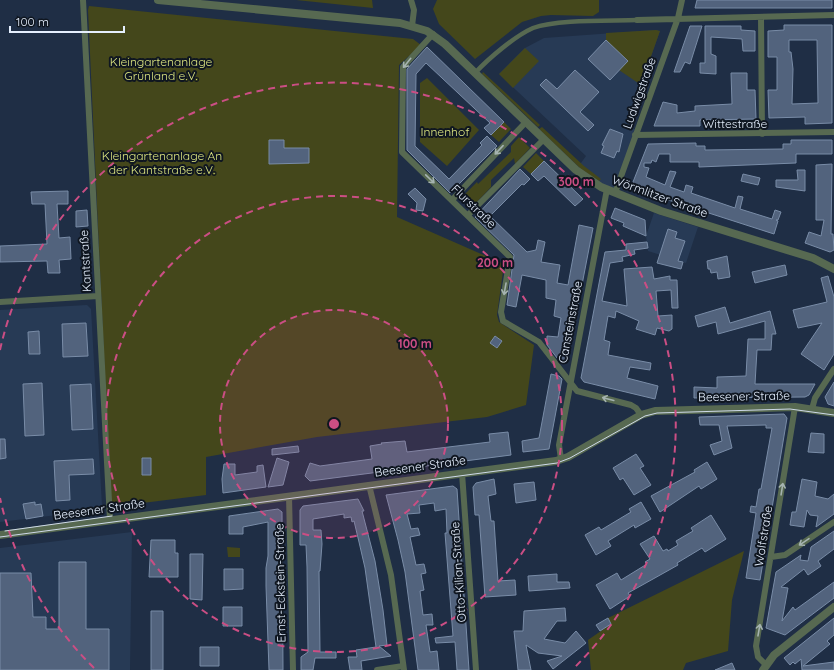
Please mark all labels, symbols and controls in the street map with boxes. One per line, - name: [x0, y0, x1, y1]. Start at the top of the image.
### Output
- scale bar: [10, 8, 124, 34]
- text: 100 m: [16, 14, 49, 29]
- park label: Kleingartenanlage Grünland e.V.: [110, 54, 212, 83]
- street label: Ludwigstraße: [619, 55, 659, 131]
- one-way arrow: [403, 58, 412, 68]
- street label: Wittestraße: [703, 116, 767, 131]
- park label: Innenhof: [421, 124, 470, 139]
- one-way arrow: [494, 145, 504, 155]
- park label: Kleingartenanlage An der Kantstraße e.V.: [102, 148, 222, 177]
- street label: Wörmlitzer Straße: [610, 172, 710, 220]
- one-way arrow: [425, 174, 435, 184]
- text: 300 m: [558, 174, 594, 189]
- street label: Flurstraße: [448, 181, 500, 231]
- street label: Kantstraße: [76, 229, 94, 292]
- text: 200 m: [477, 255, 513, 270]
- street label: Cansteinstraße: [555, 279, 585, 364]
- one-way arrow: [501, 282, 509, 295]
- text: 100 m: [398, 336, 432, 351]
- street label: Beesener Straße: [698, 388, 790, 404]
- one-way arrow: [601, 395, 614, 402]
- centre of rings: [327, 417, 341, 431]
- street label: Beesener Straße: [373, 452, 467, 480]
- one-way arrow: [778, 483, 786, 496]
- street label: Beesener Straße: [52, 495, 146, 523]
- street label: Wolfstraße: [751, 504, 775, 567]
- street label: Otto-Kilian-Straße: [447, 521, 469, 623]
- street label: Ernst-Eckstein-Straße: [271, 523, 289, 643]
- one-way arrow: [798, 538, 809, 547]
- one-way arrow: [755, 624, 763, 637]

